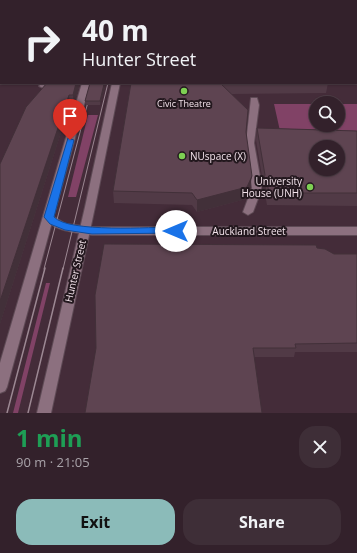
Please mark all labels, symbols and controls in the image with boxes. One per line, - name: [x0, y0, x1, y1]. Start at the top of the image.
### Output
- text: 40 m: [82, 11, 149, 49]
- icon: right: [16, 16, 68, 68]
- text: Hunter Street: [82, 47, 196, 71]
- marker: Civic Theatre: [179, 86, 189, 96]
- map controls: [309, 96, 345, 176]
- button: search: [309, 96, 345, 132]
- place label: Civic Theatre: [157, 97, 211, 110]
- pin: [53, 99, 87, 140]
- icon: arrive: [59, 105, 81, 127]
- button: layers: [309, 140, 345, 176]
- place label: NUspace (X): [190, 149, 246, 163]
- marker: NUspace (X): [177, 151, 187, 161]
- place label: University House (UNH): [241, 174, 303, 200]
- marker: University House (UNH): [305, 182, 315, 192]
- position arrow: [155, 210, 197, 252]
- street label: Auckland Street: [212, 224, 286, 238]
- street label: Hunter Street: [61, 238, 89, 303]
- text: 1 min: [16, 421, 83, 454]
- button: close: [299, 426, 341, 468]
- text: 90 m · 21:05: [16, 453, 90, 471]
- button: Exit: [16, 499, 175, 545]
- button: Share: [183, 499, 341, 545]

